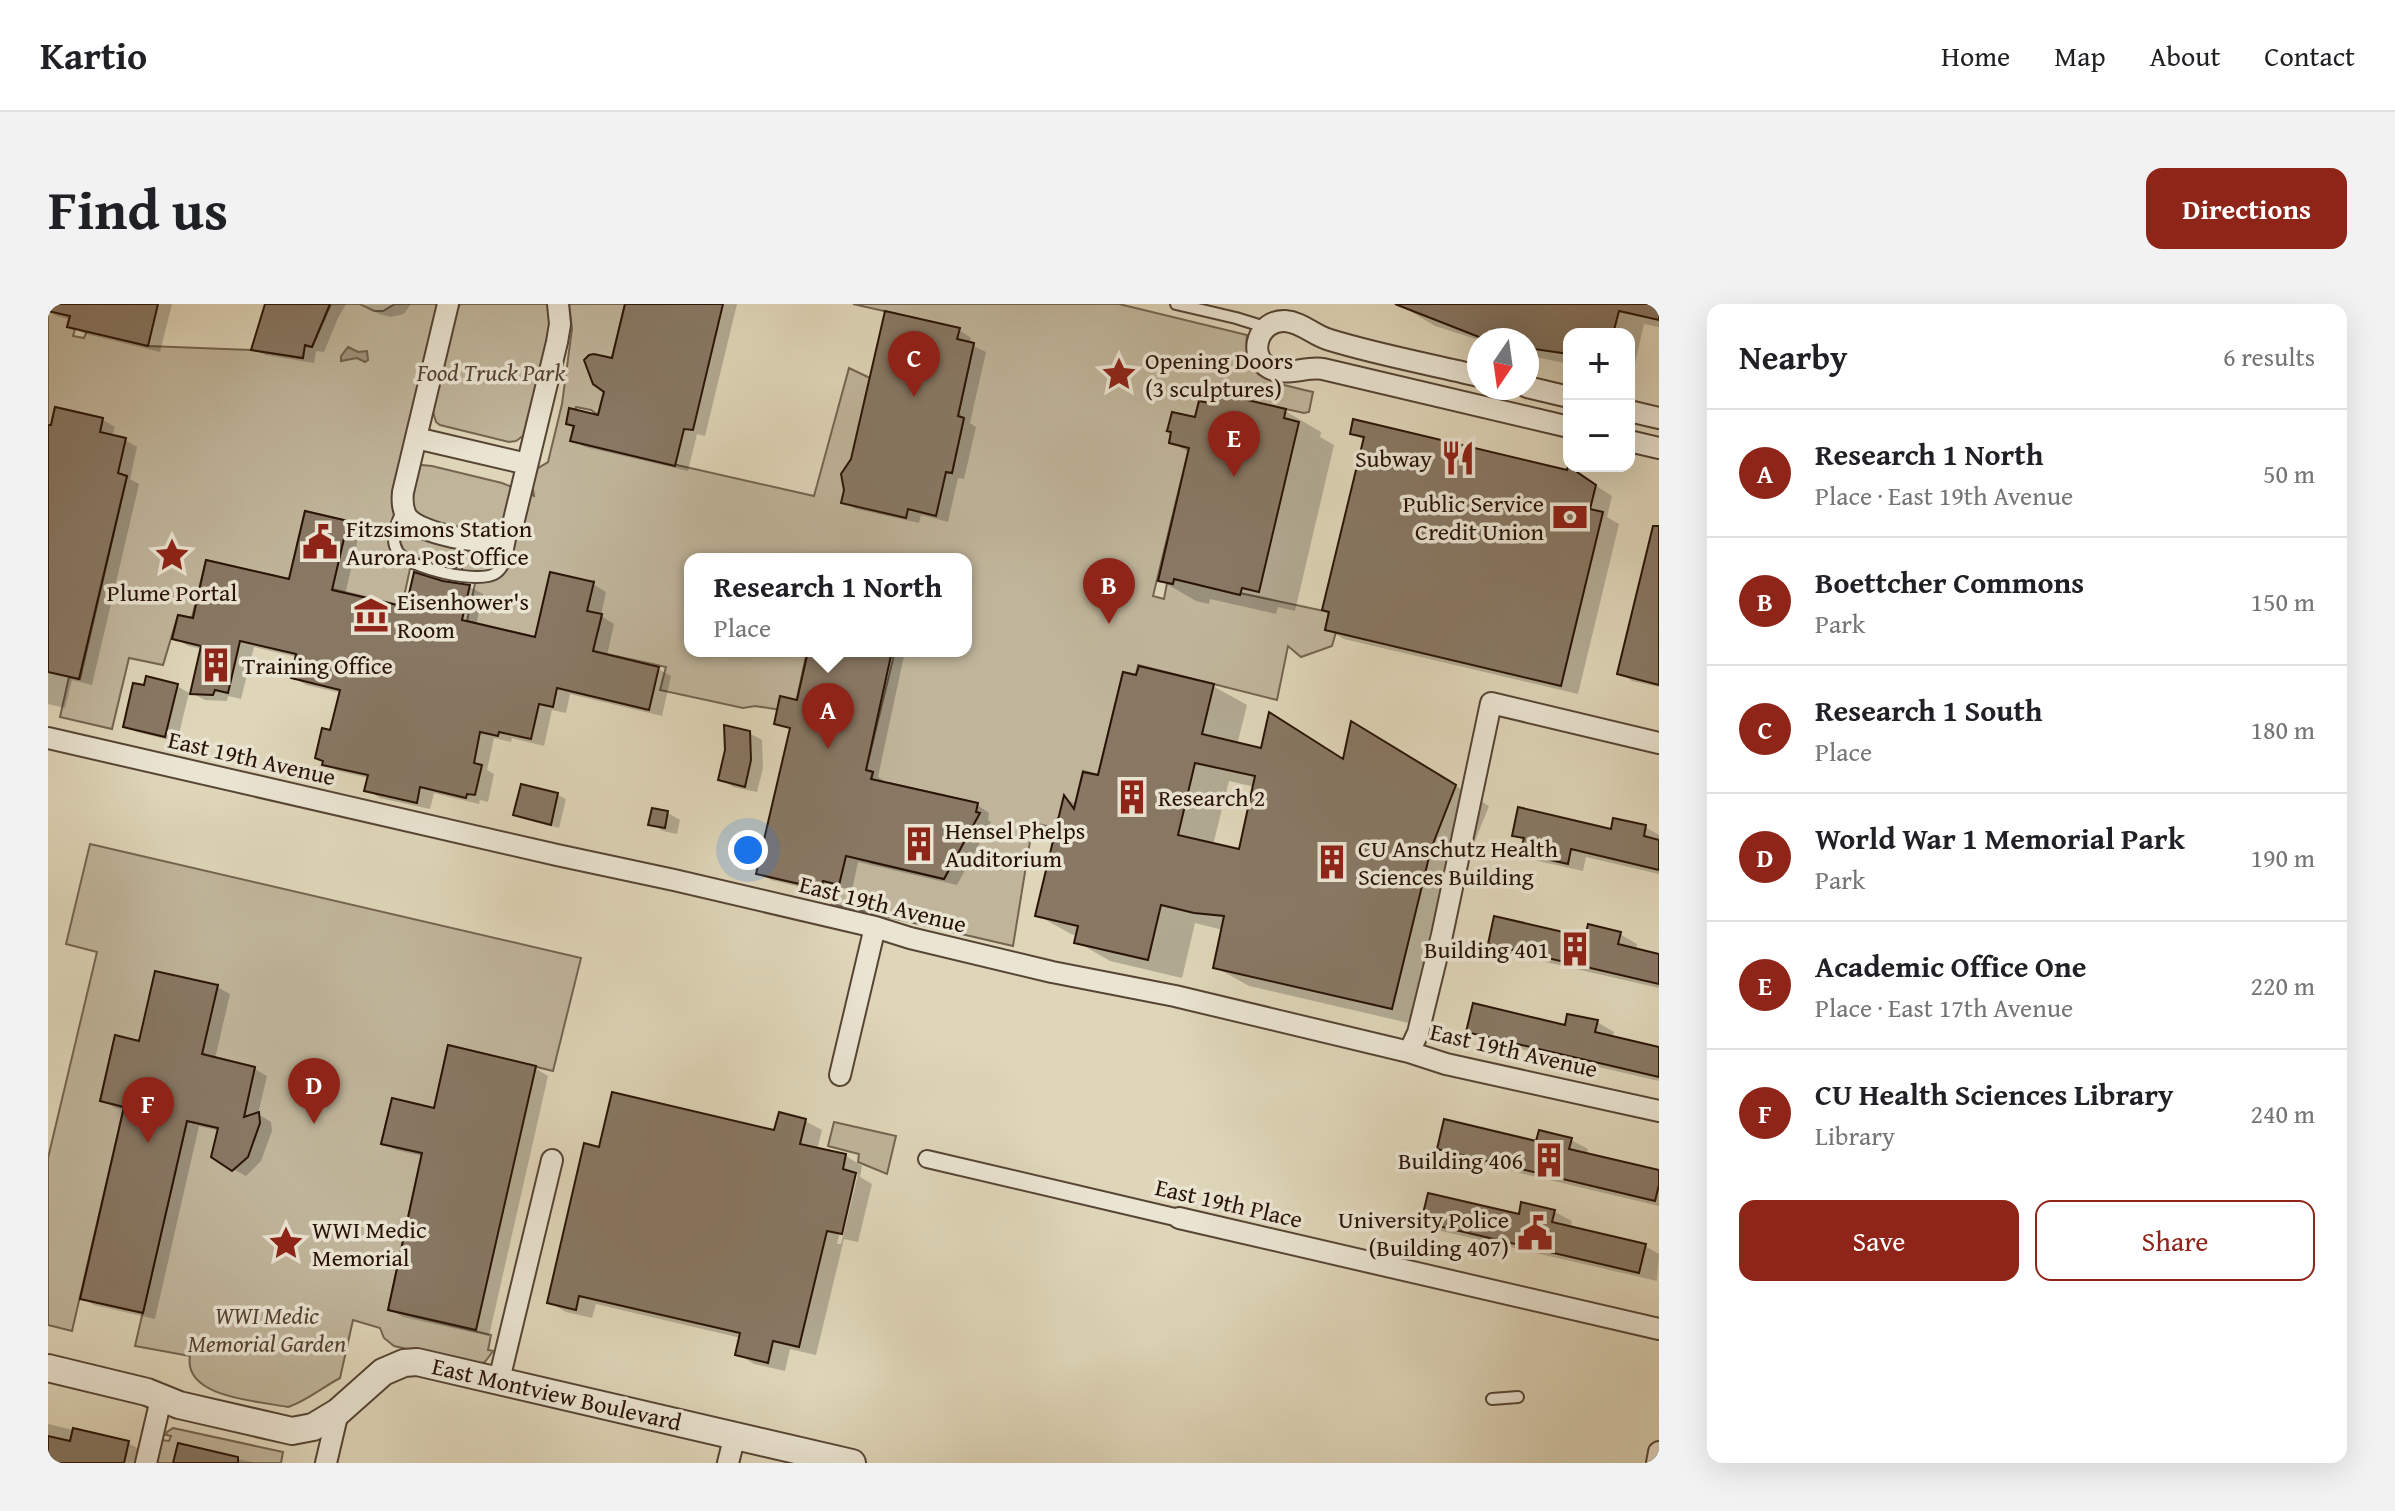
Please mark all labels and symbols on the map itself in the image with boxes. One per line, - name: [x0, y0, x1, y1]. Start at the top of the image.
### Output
- north arrow: [1467, 328, 1539, 400]
- pin: C: [888, 331, 940, 397]
- place label: Opening Doors (3 sculptures): [1145, 343, 1293, 406]
- park label: Food Truck Park: [416, 355, 565, 390]
- place icon: Opening Doors (3 sculptures): [1100, 355, 1138, 393]
- pin: E: [1208, 411, 1260, 477]
- restaurant icon: Subway: [1439, 439, 1477, 477]
- place label: Subway: [1355, 441, 1432, 476]
- place label: Public Service Credit Union: [1403, 486, 1545, 549]
- bank icon: Public Service Credit Union: [1551, 498, 1589, 536]
- place label: Fitzsimons Station Aurora Post Office: [346, 511, 533, 574]
- public building icon: Fitzsimons Station Aurora Post Office: [301, 523, 339, 561]
- place icon: Plume Portal: [153, 536, 191, 574]
- pin: B: [1083, 558, 1135, 624]
- place label: Plume Portal: [107, 575, 237, 610]
- place label: Eisenhower's Room: [397, 584, 529, 647]
- museum icon: Eisenhower's Room: [352, 596, 390, 634]
- building icon: Training Office: [197, 646, 235, 684]
- place label: Training Office: [242, 648, 393, 683]
- pin: A: [802, 683, 854, 749]
- street label: East 19th Avenue: [165, 722, 339, 794]
- building icon: Research 2: [1113, 778, 1151, 816]
- place label: Research 2: [1158, 780, 1265, 815]
- place label: Hensel Phelps Auditorium: [945, 813, 1085, 876]
- building icon: Hensel Phelps Auditorium: [900, 825, 938, 863]
- your location: [728, 830, 768, 870]
- place label: CU Anschutz Health Sciences Building: [1358, 831, 1558, 894]
- building icon: CU Anschutz Health Sciences Building: [1313, 843, 1351, 881]
- street label: East 19th Avenue: [796, 866, 970, 942]
- building icon: Building 401: [1556, 930, 1594, 968]
- place label: Building 401: [1424, 932, 1549, 967]
- street label: East 19th Avenue: [1427, 1014, 1601, 1086]
- pin: D: [288, 1058, 340, 1124]
- pin: F: [122, 1077, 174, 1143]
- building icon: Building 406: [1530, 1141, 1568, 1179]
- place label: Building 406: [1398, 1143, 1523, 1178]
- street label: East 19th Place: [1152, 1169, 1306, 1237]
- place label: University Police (Building 407): [1338, 1202, 1509, 1265]
- place label: WWI Medic Memorial: [312, 1212, 427, 1275]
- public building icon: University Police (Building 407): [1516, 1214, 1554, 1252]
- place icon: WWI Medic Memorial: [267, 1224, 305, 1262]
- park label: WWI Medic Memorial Garden: [188, 1298, 346, 1361]
- street label: East Montview Boulevard: [429, 1348, 685, 1440]

